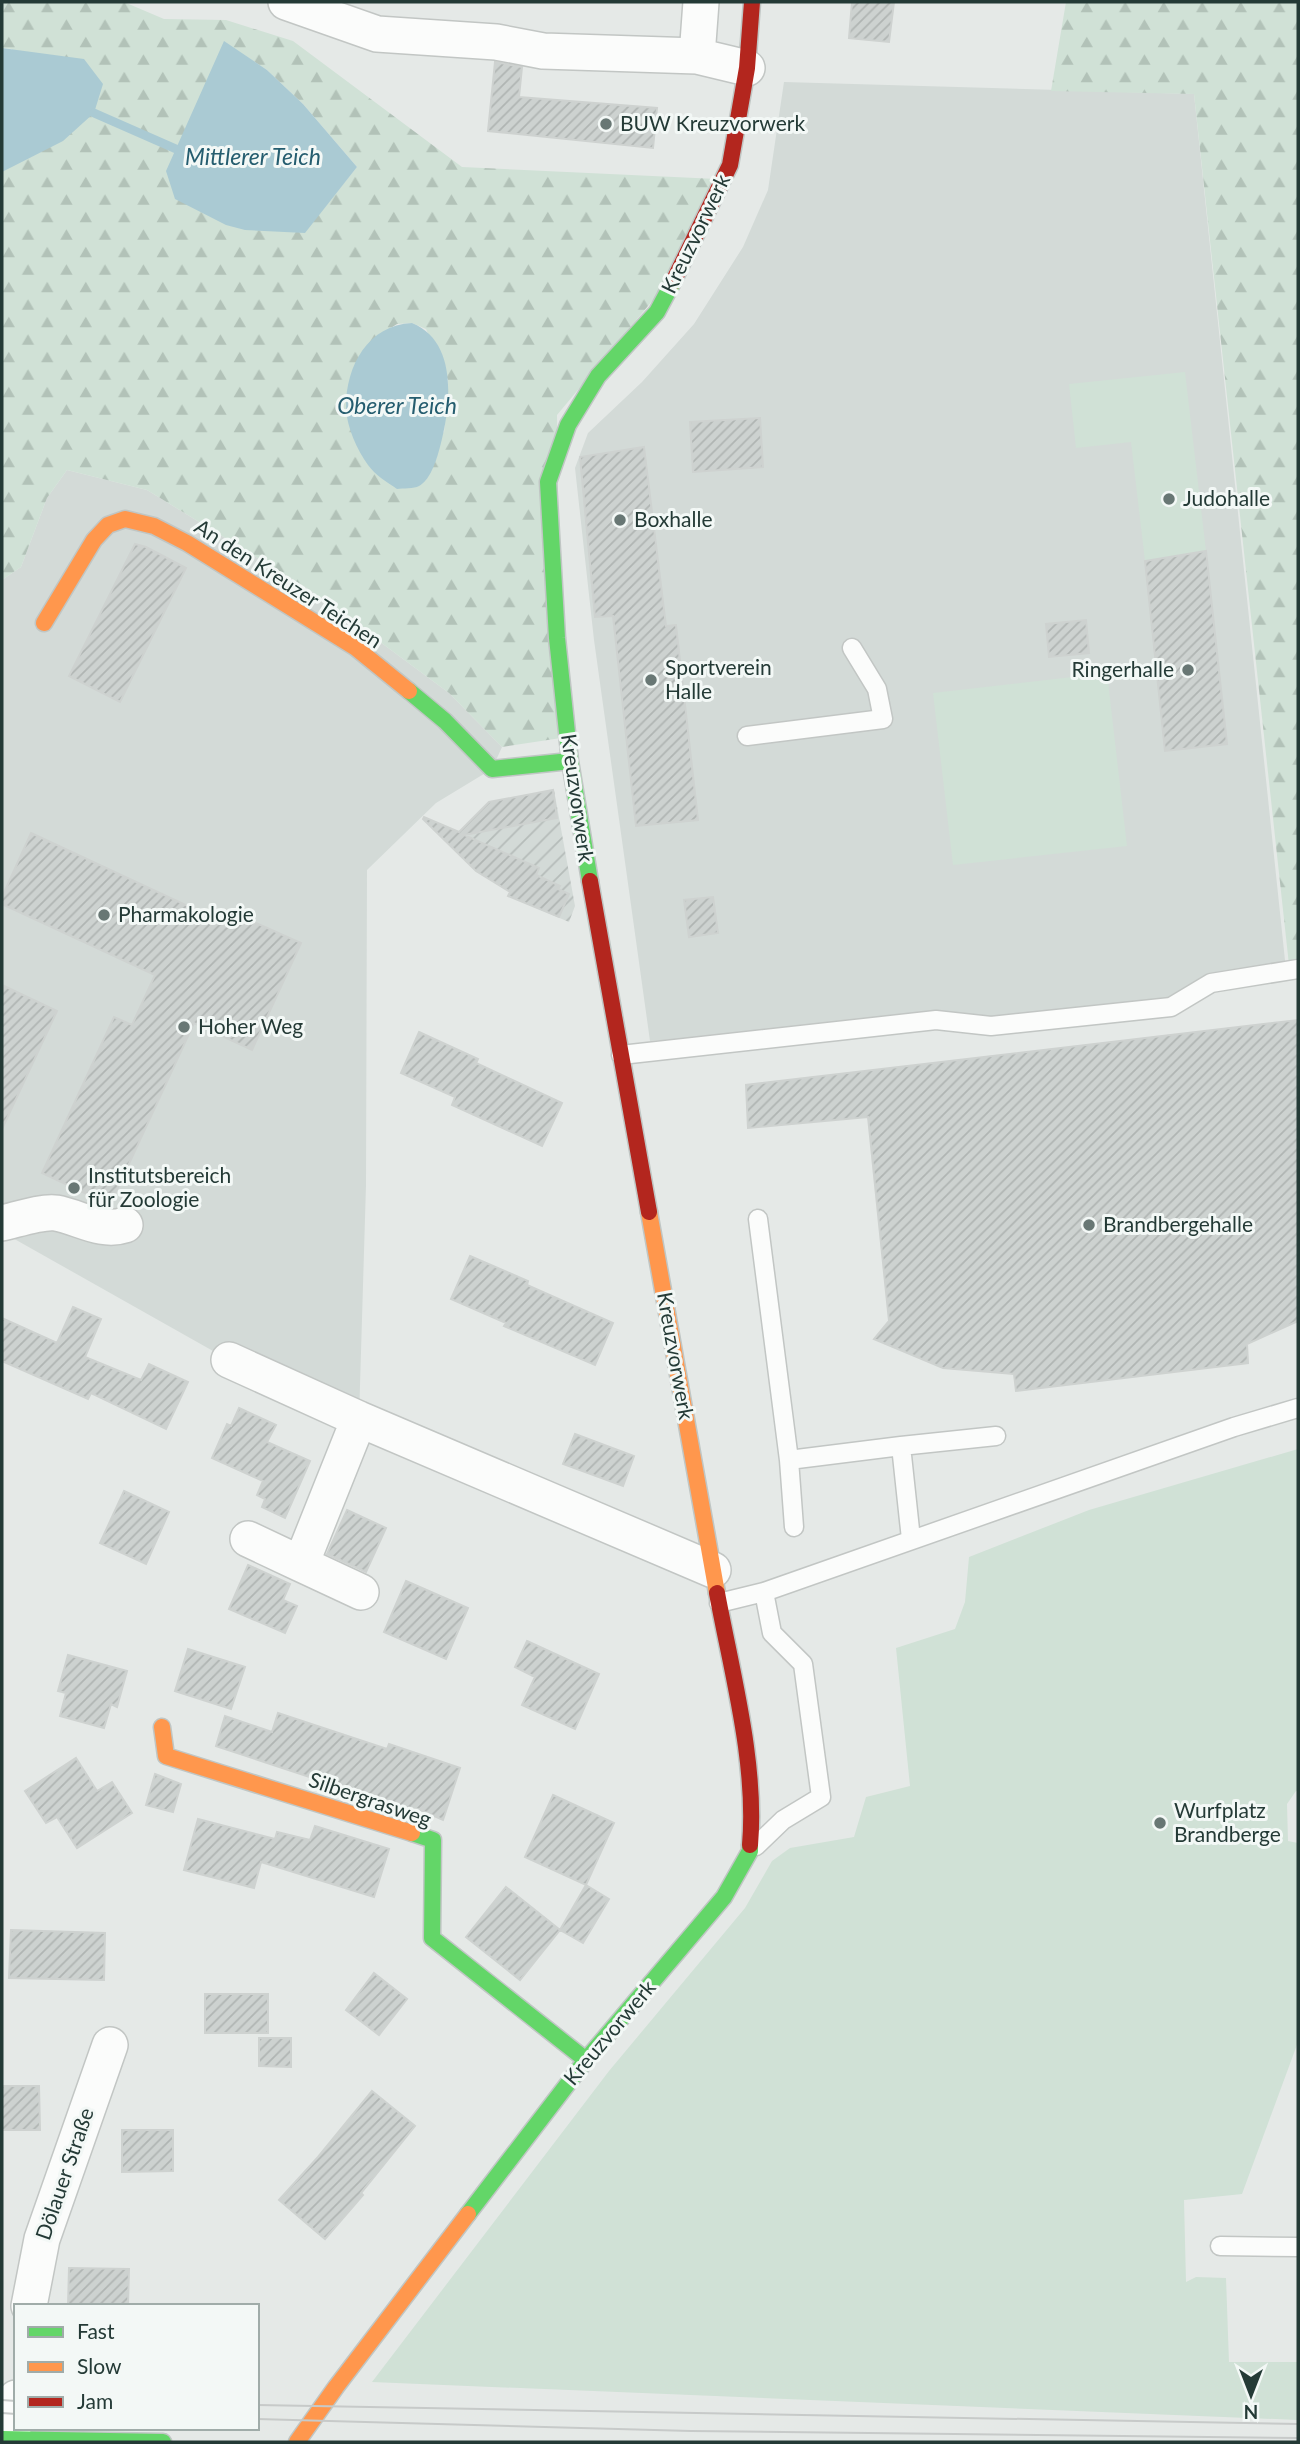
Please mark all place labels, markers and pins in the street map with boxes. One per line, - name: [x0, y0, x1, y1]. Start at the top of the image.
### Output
- place label: BUW Kreuzvorwerk: [620, 110, 805, 135]
- marker: BUW Kreuzvorwerk: [598, 116, 614, 132]
- place label: Judohalle: [1183, 485, 1270, 510]
- marker: Judohalle: [1161, 491, 1177, 507]
- place label: Boxhalle: [634, 506, 712, 531]
- marker: Boxhalle: [612, 512, 628, 528]
- place label: Sportverein Halle: [665, 654, 772, 703]
- place label: Ringerhalle: [1072, 656, 1174, 681]
- marker: Ringerhalle: [1180, 662, 1196, 678]
- marker: Sportverein Halle: [643, 672, 659, 688]
- place label: Pharmakologie: [118, 901, 254, 926]
- marker: Pharmakologie: [96, 907, 112, 923]
- place label: Hoher Weg: [198, 1013, 303, 1038]
- marker: Hoher Weg: [176, 1019, 192, 1035]
- place label: Institutsbereich für Zoologie: [88, 1162, 231, 1211]
- marker: Institutsbereich für Zoologie: [66, 1180, 82, 1196]
- place label: Brandbergehalle: [1103, 1211, 1253, 1236]
- marker: Brandbergehalle: [1081, 1217, 1097, 1233]
- place label: Wurfplatz Brandberge: [1174, 1797, 1281, 1846]
- marker: Wurfplatz Brandberge: [1152, 1815, 1168, 1831]

